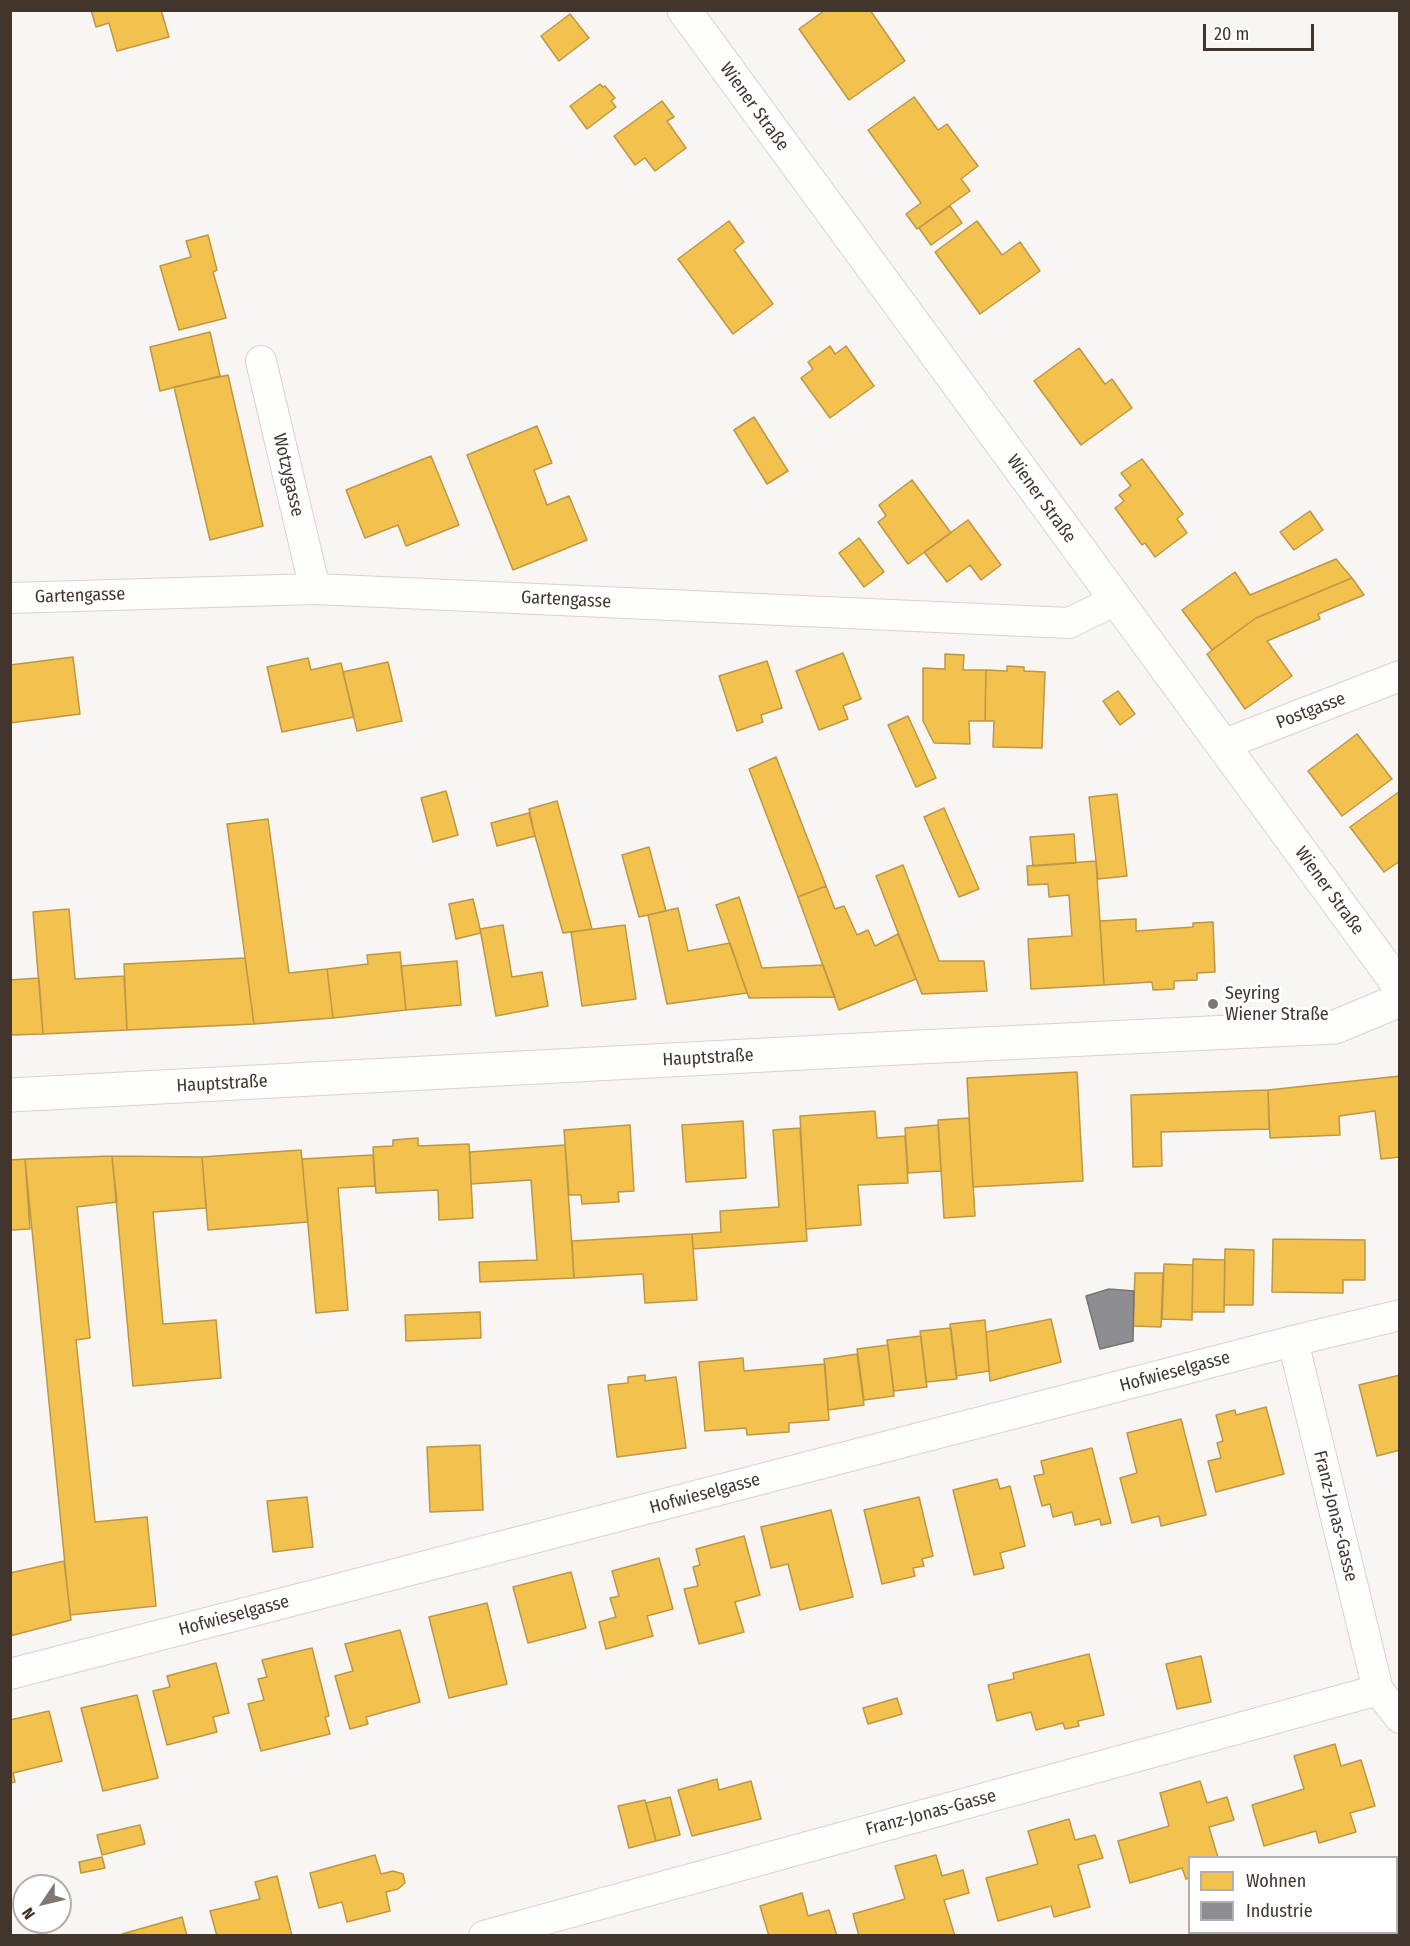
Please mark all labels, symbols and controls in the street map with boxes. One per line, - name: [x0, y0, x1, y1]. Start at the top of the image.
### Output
- scale bar: [1206, 12, 1317, 50]
- text: 20 m: [1214, 23, 1249, 45]
- street label: Wiener Straße: [715, 59, 793, 155]
- street label: Wotzygasse: [268, 431, 308, 519]
- street label: Wiener Straße: [1002, 451, 1080, 547]
- street label: Gartengasse: [34, 584, 126, 608]
- street label: Gartengasse: [520, 587, 612, 613]
- street label: Postgasse: [1273, 688, 1349, 734]
- street label: Wiener Straße: [1290, 843, 1368, 939]
- place label: Seyring Wiener Straße: [1225, 983, 1329, 1026]
- marker: Seyring Wiener Straße: [1206, 997, 1220, 1011]
- street label: Hauptstraße: [662, 1045, 754, 1071]
- street label: Hauptstraße: [176, 1071, 268, 1097]
- street label: Hofwieselgasse: [1117, 1347, 1233, 1397]
- street label: Franz-Jonas-Gasse: [1308, 1448, 1362, 1584]
- street label: Hofwieselgasse: [647, 1469, 763, 1519]
- street label: Hofwieselgasse: [176, 1591, 292, 1641]
- street label: Franz-Jonas-Gasse: [863, 1785, 999, 1841]
- legend: [1188, 1856, 1398, 1934]
- text: Wohnen: [1246, 1870, 1306, 1892]
- north arrow: [12, 1874, 72, 1934]
- text: Industrie: [1246, 1900, 1313, 1922]
- text: N: [18, 1904, 39, 1923]

